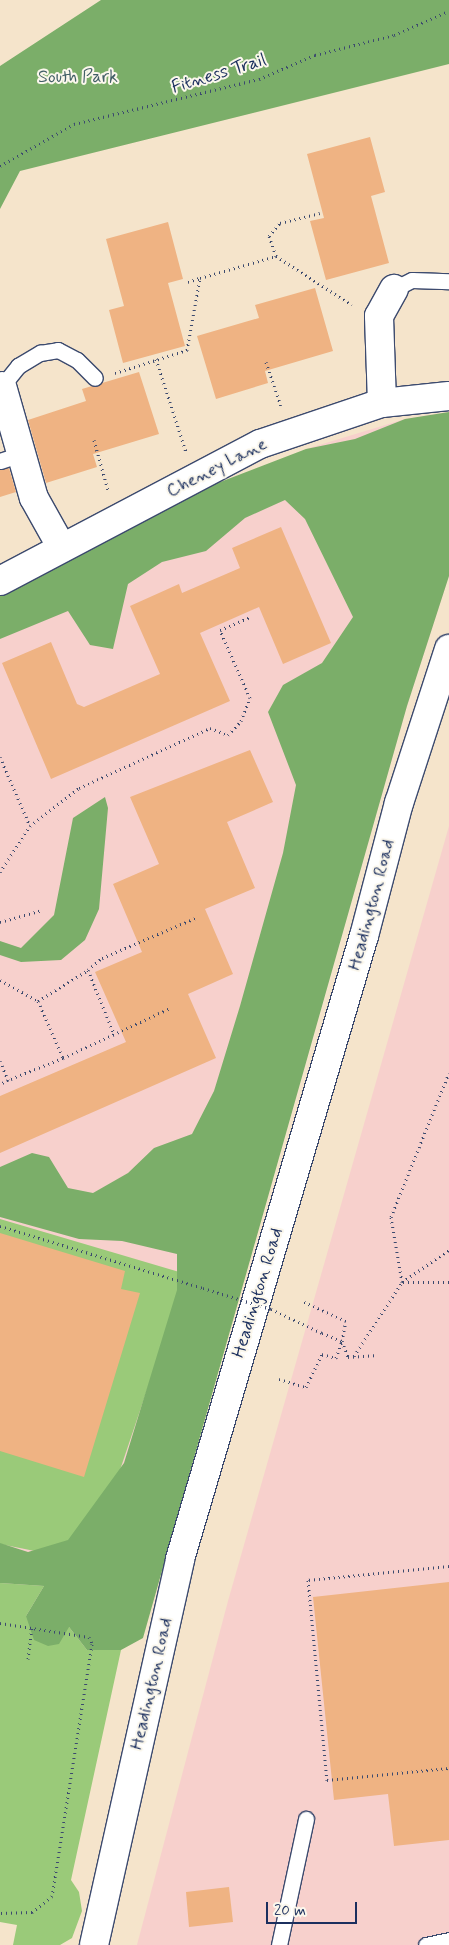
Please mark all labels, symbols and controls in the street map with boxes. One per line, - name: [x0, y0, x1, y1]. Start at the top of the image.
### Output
- street label: Fitness Trail: [170, 50, 268, 98]
- park label: South Park: [38, 66, 118, 88]
- street label: Cheney Lane: [165, 434, 269, 502]
- street label: Headington Road: [344, 838, 400, 972]
- street label: Headington Road: [228, 1226, 288, 1360]
- street label: Headington Road: [127, 1617, 177, 1751]
- scale bar: [269, 1892, 360, 1924]
- text: 20 m: [274, 1901, 306, 1921]

